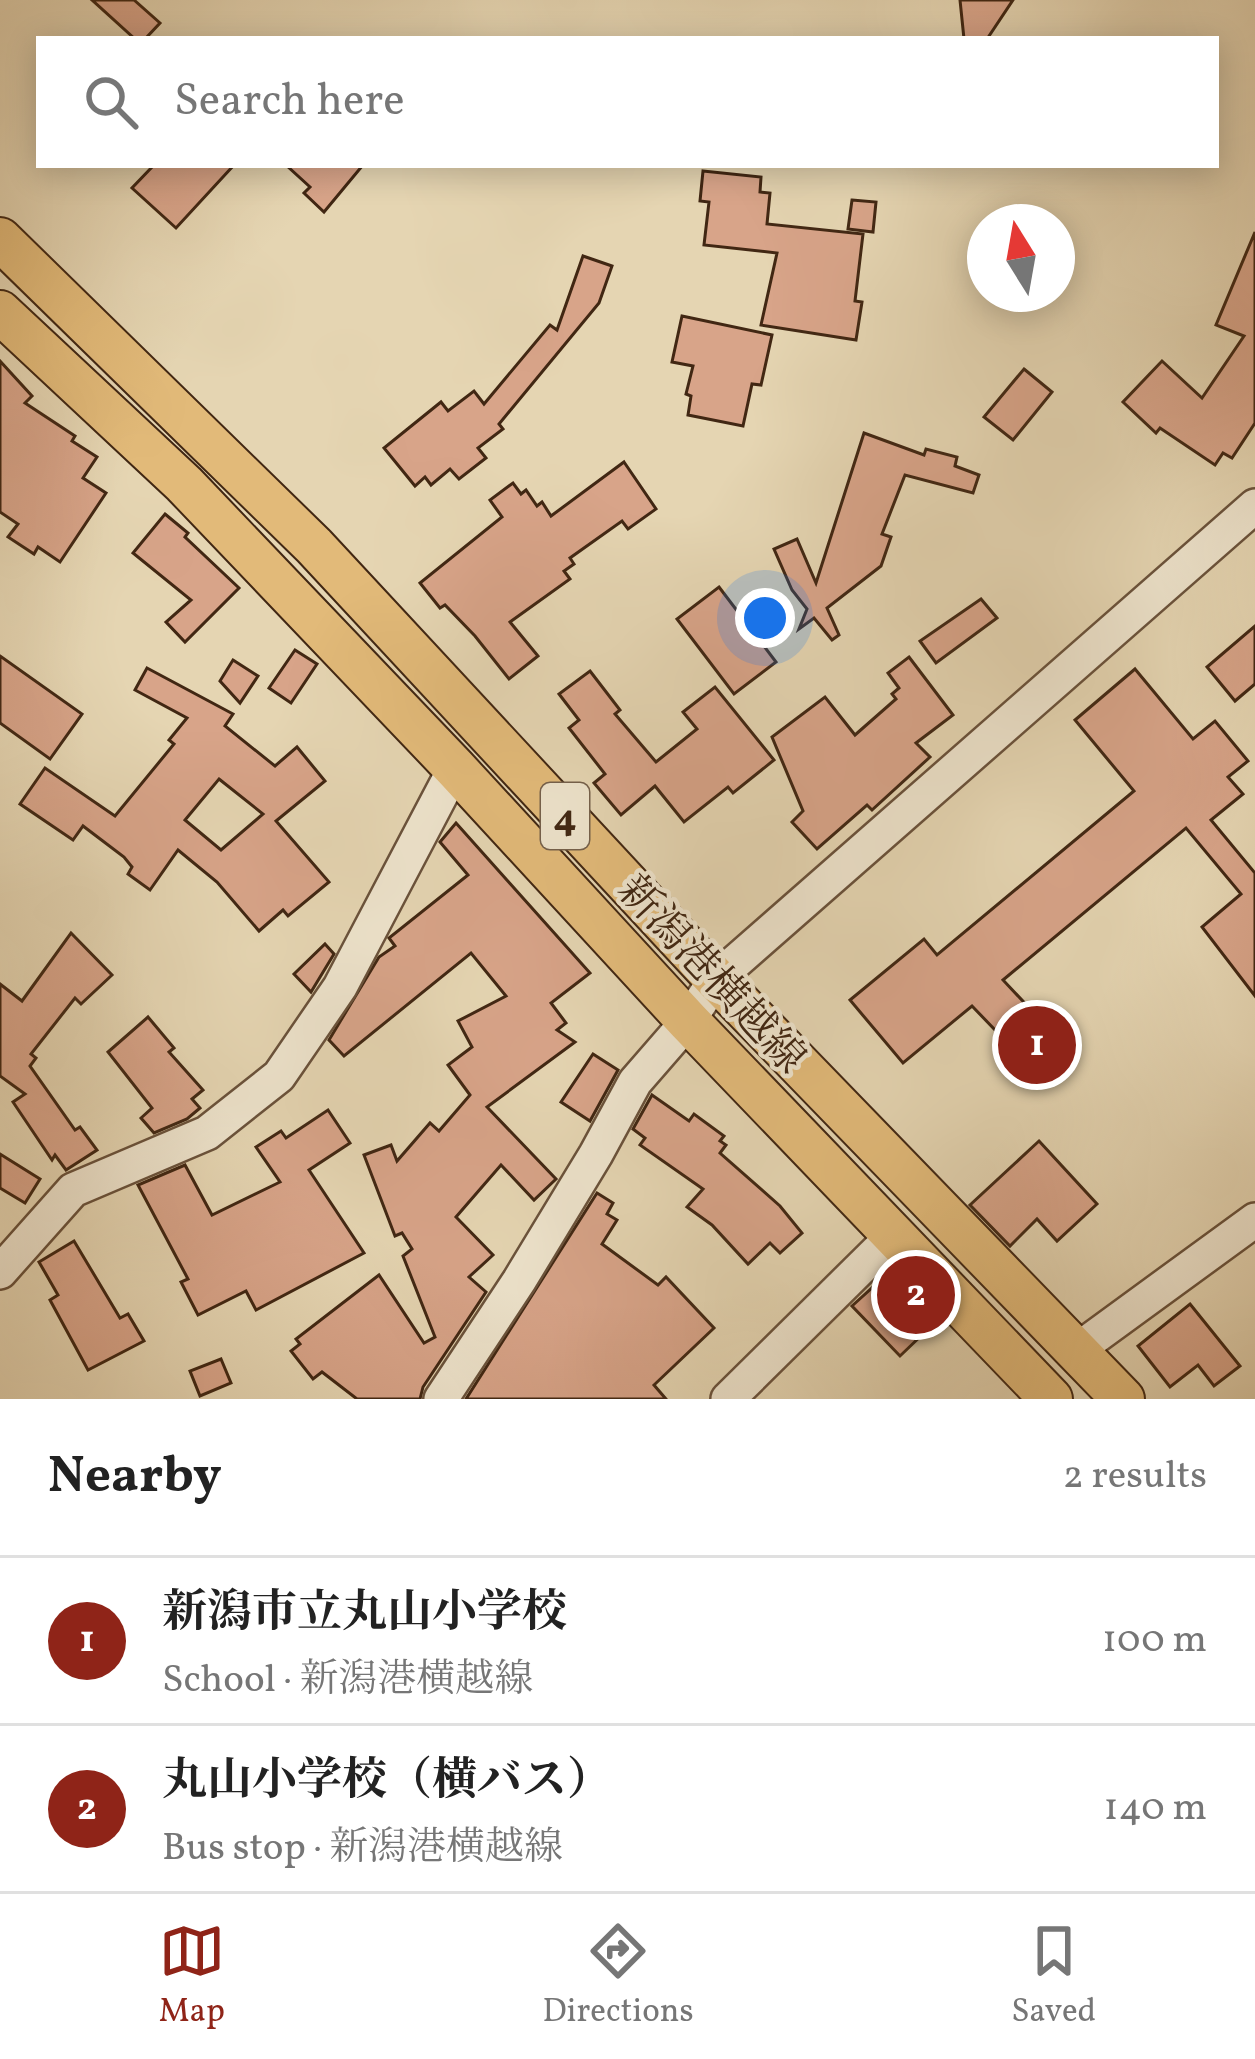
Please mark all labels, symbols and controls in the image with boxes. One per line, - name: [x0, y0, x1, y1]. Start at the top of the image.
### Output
- search box: [36, 36, 1219, 168]
- icon: search: [78, 69, 144, 135]
- text: Search here: [174, 71, 405, 134]
- north arrow: [967, 204, 1075, 312]
- your location: [735, 588, 795, 648]
- road number: 4: [541, 783, 589, 849]
- street label: 新潟港横越線: [602, 864, 817, 1088]
- pin: 1: [998, 1000, 1076, 1090]
- pin: 2: [877, 1250, 955, 1340]
- text: Nearby: [48, 1442, 222, 1513]
- text: 2 results: [1063, 1450, 1207, 1504]
- text: 新潟市立丸山小学校: [162, 1583, 567, 1646]
- text: 1: [79, 1614, 95, 1668]
- text: 100 m: [1102, 1614, 1207, 1668]
- text: School · 新潟港横越線: [162, 1654, 533, 1708]
- text: 丸山小学校（横バス）: [162, 1751, 612, 1814]
- text: 2: [77, 1782, 97, 1836]
- text: 140 m: [1104, 1782, 1207, 1836]
- text: Bus stop · 新潟港横越線: [162, 1822, 563, 1876]
- tab: Map: [159, 1918, 225, 2036]
- tab: Directions: [542, 1918, 694, 2036]
- tab: Saved: [1011, 1918, 1096, 2036]

